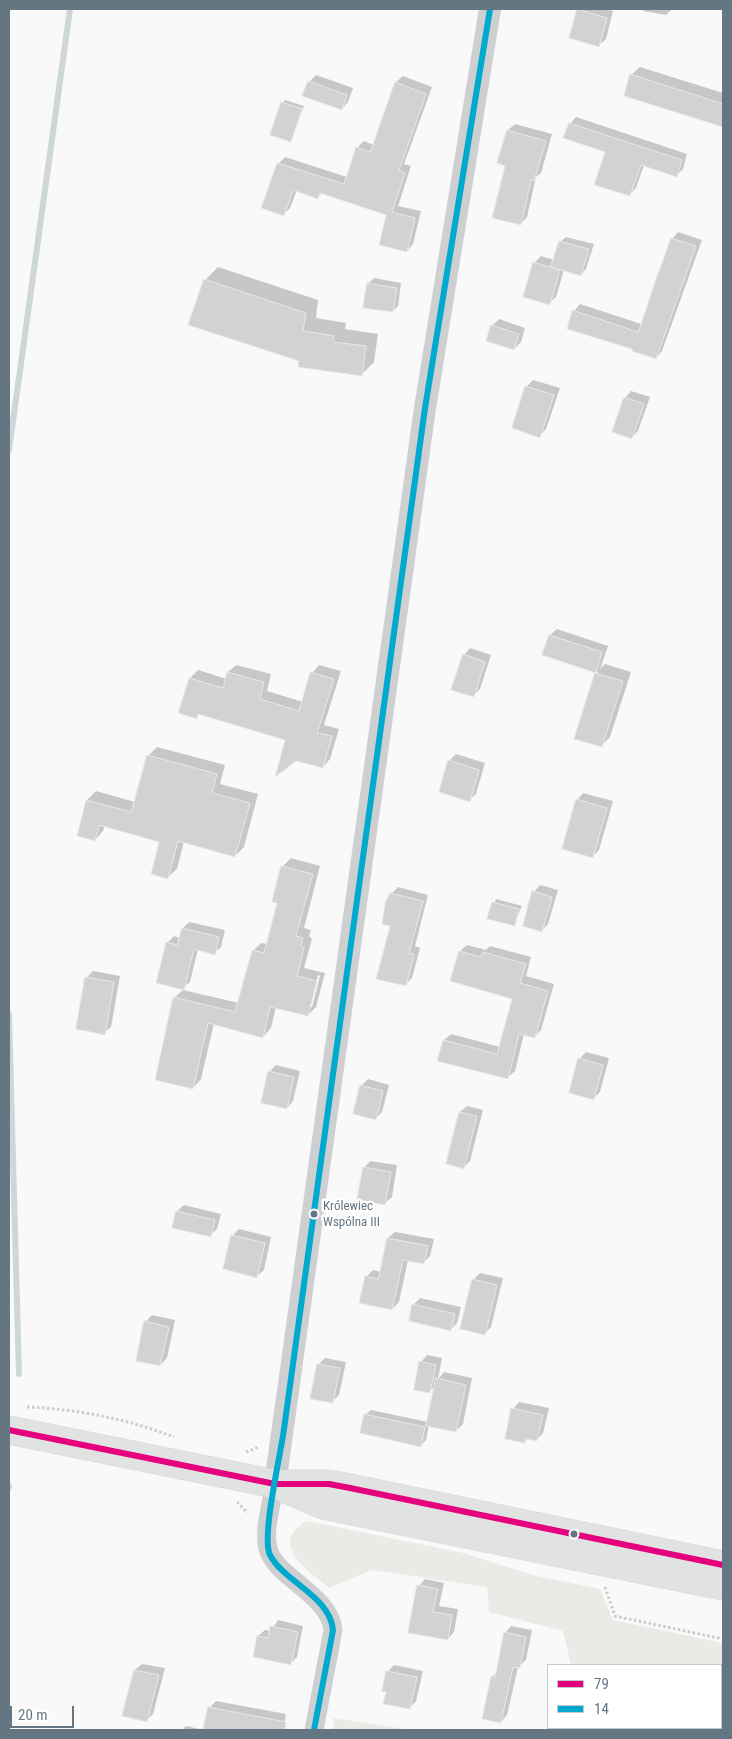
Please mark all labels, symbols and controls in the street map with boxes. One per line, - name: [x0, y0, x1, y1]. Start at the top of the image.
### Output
- place label: Królewiec Wspólna III: [323, 1199, 380, 1230]
- marker: Królewiec Wspólna III: [309, 1209, 319, 1219]
- unlabelled marker: [569, 1529, 579, 1539]
- legend: [547, 1664, 722, 1729]
- text: 79: [594, 1675, 609, 1693]
- scale bar: [12, 1696, 76, 1728]
- text: 14: [594, 1700, 609, 1718]
- text: 20 m: [18, 1706, 48, 1724]

